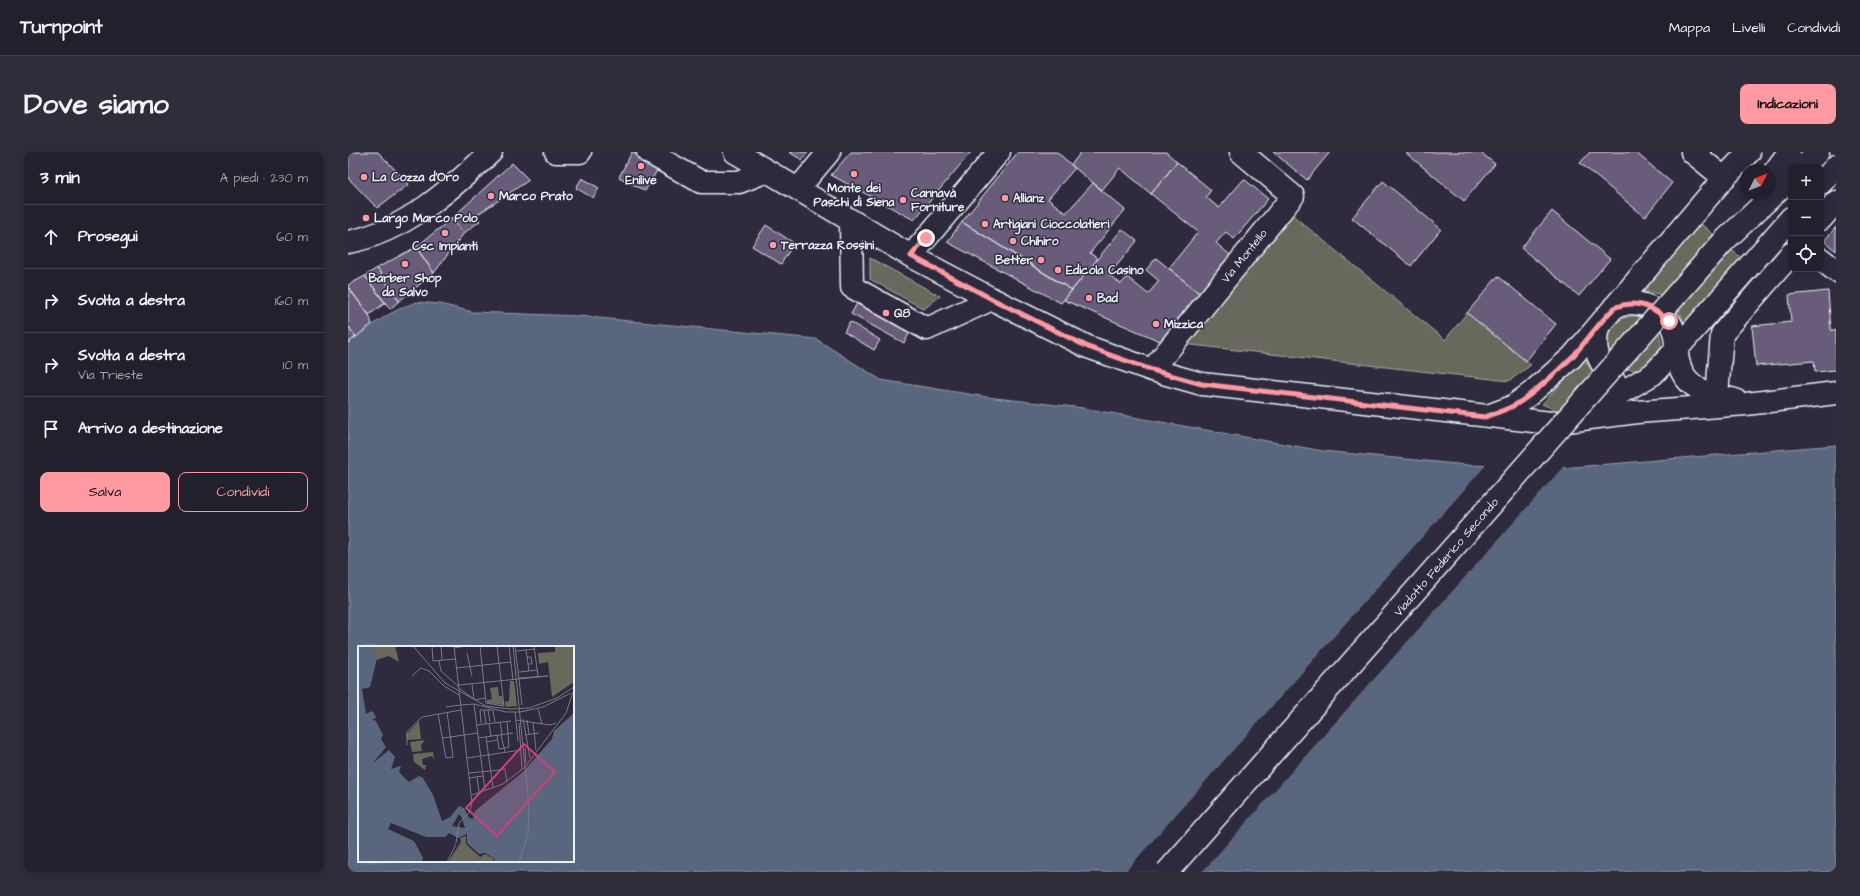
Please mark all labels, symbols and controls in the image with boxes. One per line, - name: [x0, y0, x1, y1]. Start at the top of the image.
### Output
- text: Turnpoint: [20, 14, 103, 41]
- text: Mappa: [1669, 18, 1710, 38]
- text: Livelli: [1732, 18, 1765, 38]
- text: Condividi: [1787, 18, 1840, 38]
- button: Indicazioni: [1740, 84, 1836, 124]
- text: Dove siamo: [24, 85, 169, 124]
- marker: Enilive: [636, 161, 646, 171]
- north arrow: [1740, 164, 1776, 200]
- map controls: [1788, 164, 1824, 272]
- button: +: [1788, 164, 1824, 200]
- text: 3 min: [40, 166, 80, 190]
- text: A piedi · 230 m: [220, 169, 308, 187]
- place label: La Cozza d'Oro: [372, 169, 459, 186]
- marker: Monte dei Paschi di Siena: [849, 169, 859, 179]
- marker: La Cozza d'Oro: [359, 172, 369, 182]
- place label: Enilive: [625, 172, 657, 189]
- place label: Monte dei Paschi di Siena: [814, 180, 895, 211]
- place label: Cannavà Forniture: [911, 185, 965, 216]
- place label: Marco Prato: [499, 188, 573, 205]
- place label: Allianz: [1013, 190, 1045, 207]
- marker: Marco Prato: [486, 191, 496, 201]
- marker: Allianz: [1000, 193, 1010, 203]
- marker: Cannavà Forniture: [898, 195, 908, 205]
- button: −: [1788, 200, 1824, 236]
- place label: Largo Marco Polo: [374, 210, 478, 229]
- marker: Largo Marco Polo: [361, 213, 371, 223]
- place label: Artigiani Cioccolatieri: [993, 216, 1109, 235]
- marker: Artigiani Cioccolatieri: [980, 219, 990, 229]
- icon: ahead: [40, 226, 62, 248]
- text: Prosegui: [78, 226, 138, 247]
- street label: Via Montello: [1217, 226, 1272, 287]
- text: 60 m: [276, 228, 308, 246]
- marker: Csc Impianti: [440, 228, 450, 238]
- route end: [917, 229, 935, 247]
- place label: Chihiro: [1021, 233, 1059, 250]
- marker: Chihiro: [1008, 236, 1018, 246]
- button: locate: [1788, 236, 1824, 272]
- place label: Terrazza Rossini: [780, 237, 874, 254]
- place label: Csc Impianti: [412, 238, 478, 256]
- marker: Terrazza Rossini: [768, 240, 778, 250]
- place label: Better: [995, 252, 1033, 269]
- marker: Better: [1036, 255, 1046, 265]
- marker: Barber Shop da Salvo: [400, 259, 410, 269]
- place label: Edicola Casino: [1066, 262, 1144, 279]
- marker: Edicola Casino: [1053, 265, 1063, 275]
- place label: Barber Shop da Salvo: [369, 270, 442, 301]
- icon: right: [40, 290, 62, 312]
- text: Svolta a destra: [78, 290, 185, 311]
- place label: Bad: [1097, 290, 1119, 307]
- text: 160 m: [275, 292, 308, 310]
- marker: Bad: [1084, 293, 1094, 303]
- place label: Q8: [894, 305, 911, 322]
- marker: Q8: [881, 308, 891, 318]
- route start: [1660, 312, 1678, 330]
- place label: Mizzica: [1164, 316, 1204, 333]
- marker: Mizzica: [1151, 319, 1161, 329]
- text: Svolta a destra: [78, 345, 185, 366]
- icon: right: [40, 354, 62, 376]
- text: 10 m: [283, 356, 308, 374]
- text: Via Trieste: [78, 366, 143, 384]
- icon: arrive: [40, 418, 62, 440]
- text: Arrivo a destinazione: [78, 418, 223, 439]
- button: Salva: [40, 472, 170, 512]
- button: Condividi: [178, 472, 308, 512]
- street label: Viadotto Federico Secondo: [1390, 494, 1503, 620]
- inset map: [358, 646, 574, 862]

